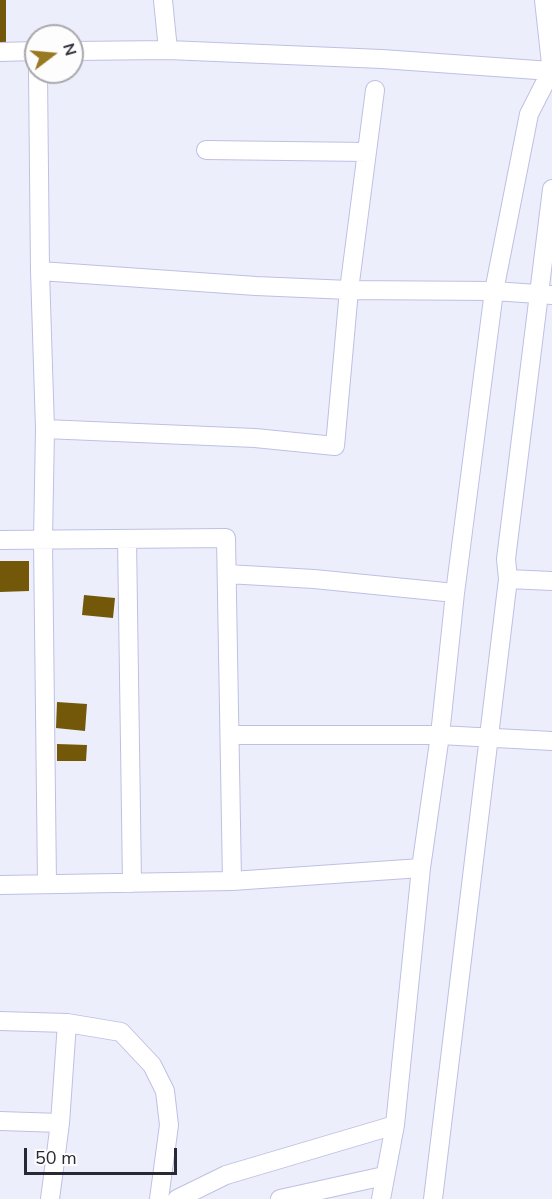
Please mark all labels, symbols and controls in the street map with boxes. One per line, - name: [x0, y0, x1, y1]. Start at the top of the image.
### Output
- north arrow: [24, 24, 84, 84]
- text: N: [57, 41, 82, 58]
- scale bar: [27, 1136, 180, 1174]
- text: 50 m: [35, 1146, 77, 1170]

